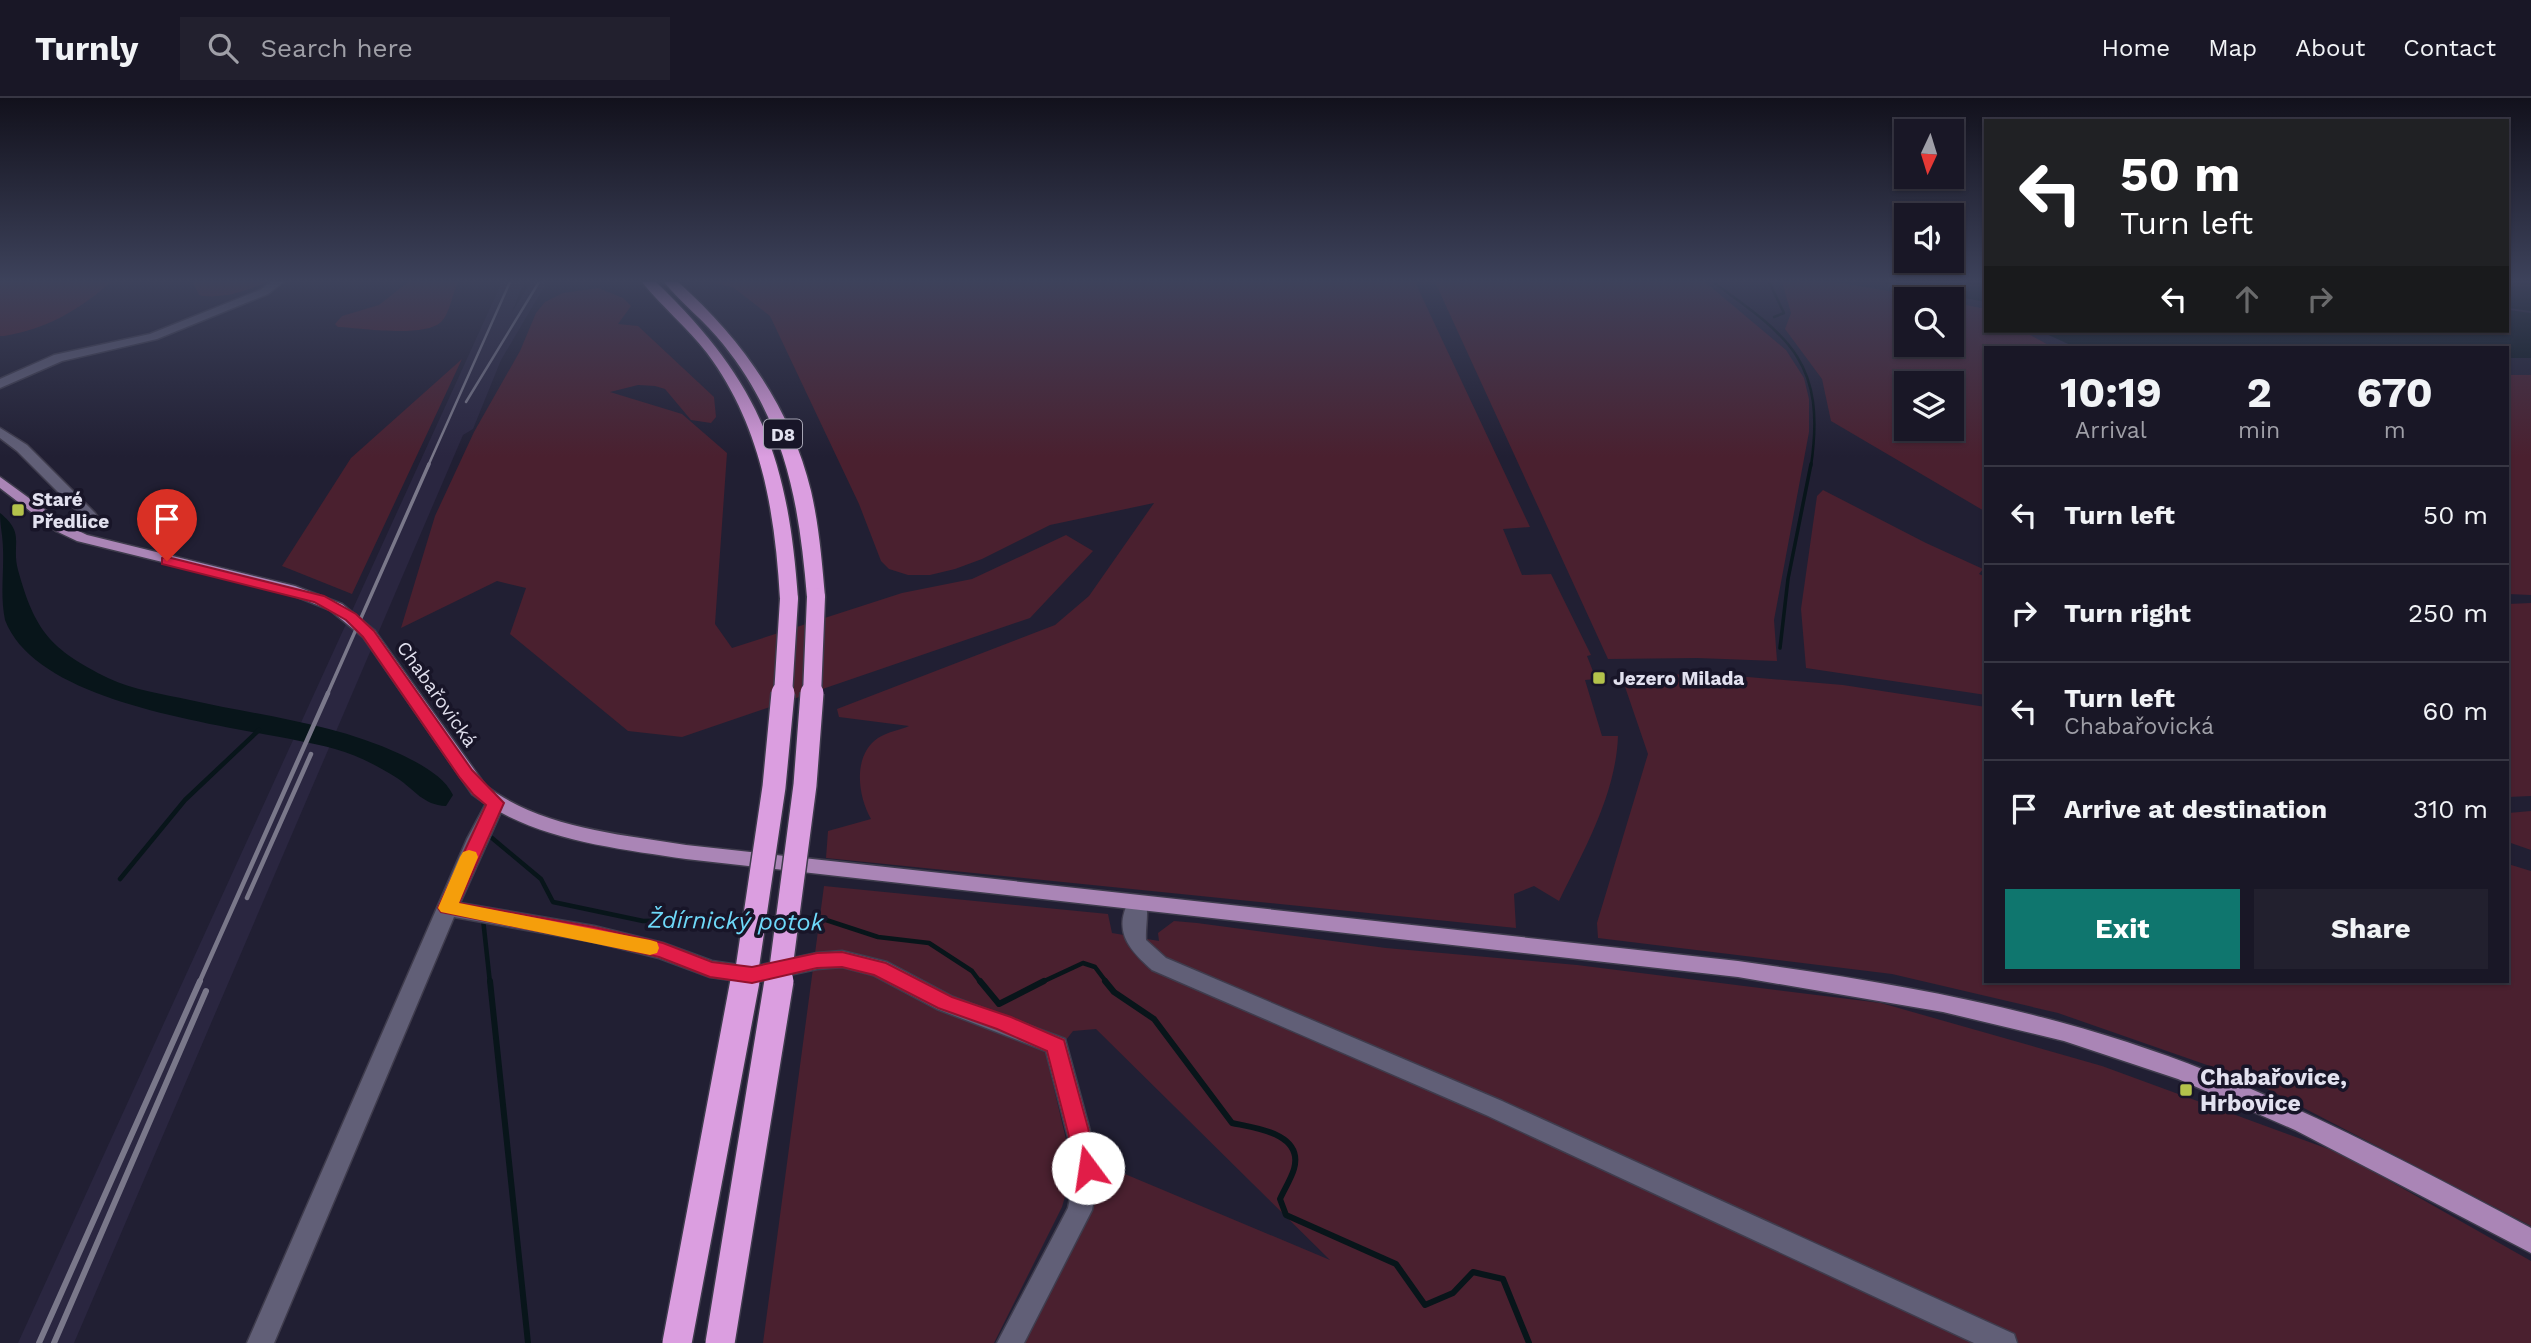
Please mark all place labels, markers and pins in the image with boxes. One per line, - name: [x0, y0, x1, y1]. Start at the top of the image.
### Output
- place label: Staré Předlice: [32, 488, 109, 533]
- pin: [137, 489, 197, 561]
- marker: Staré Předlice: [10, 502, 26, 518]
- place label: Jezero Milada: [1613, 667, 1744, 690]
- marker: Jezero Milada: [1591, 670, 1607, 686]
- place label: Chabařovice, Hrbovice: [2200, 1064, 2347, 1117]
- marker: Chabařovice, Hrbovice: [2178, 1082, 2194, 1098]

